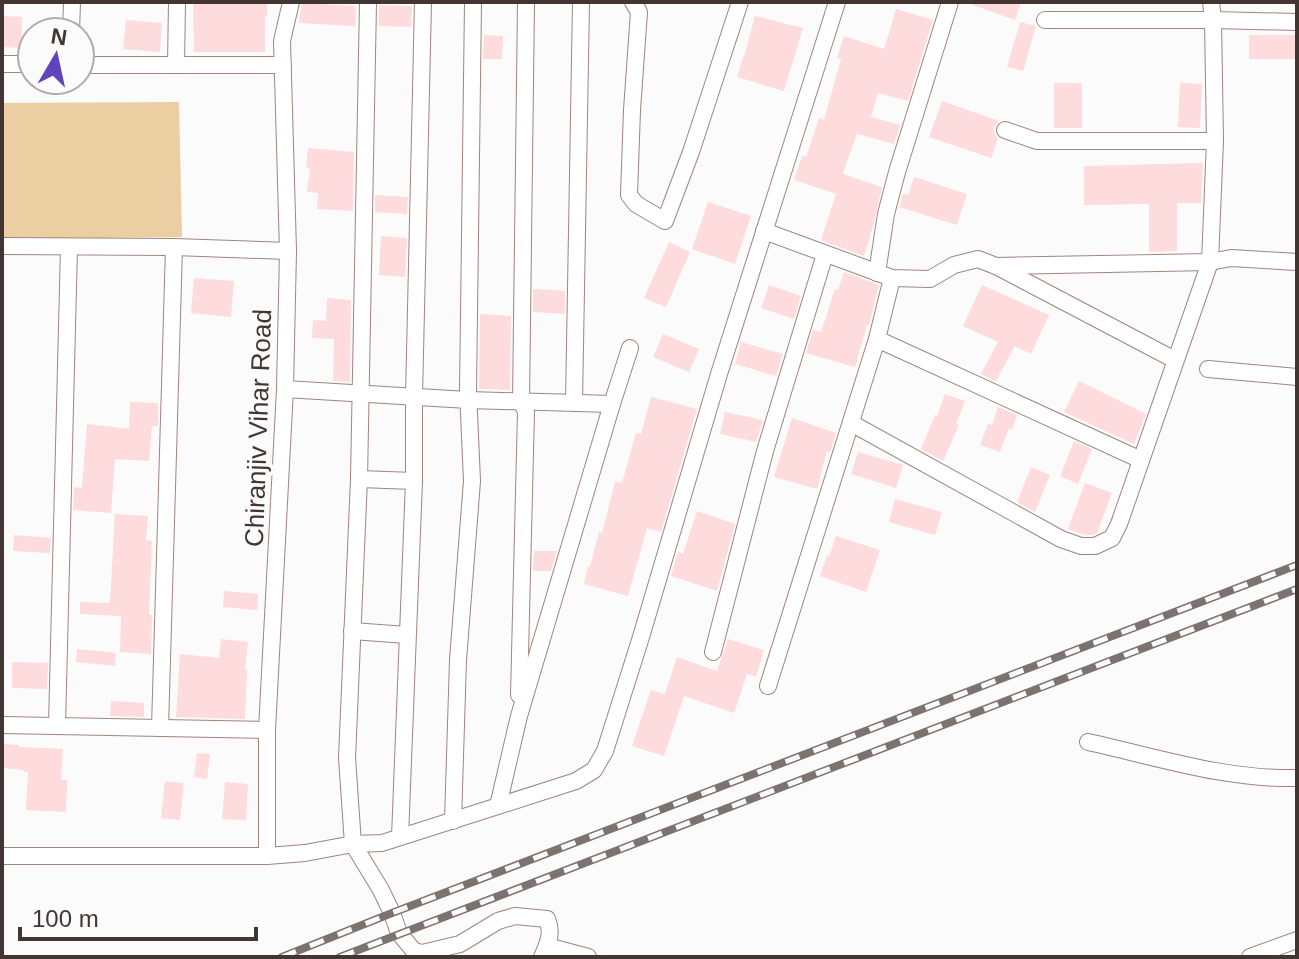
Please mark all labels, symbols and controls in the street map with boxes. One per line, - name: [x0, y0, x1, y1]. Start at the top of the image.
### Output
- north arrow: [16, 16, 96, 96]
- text: N: [49, 23, 69, 50]
- street label: Chiranjiv Vihar Road: [239, 309, 277, 547]
- scale bar: [20, 891, 256, 941]
- text: 100 m: [32, 905, 99, 932]

